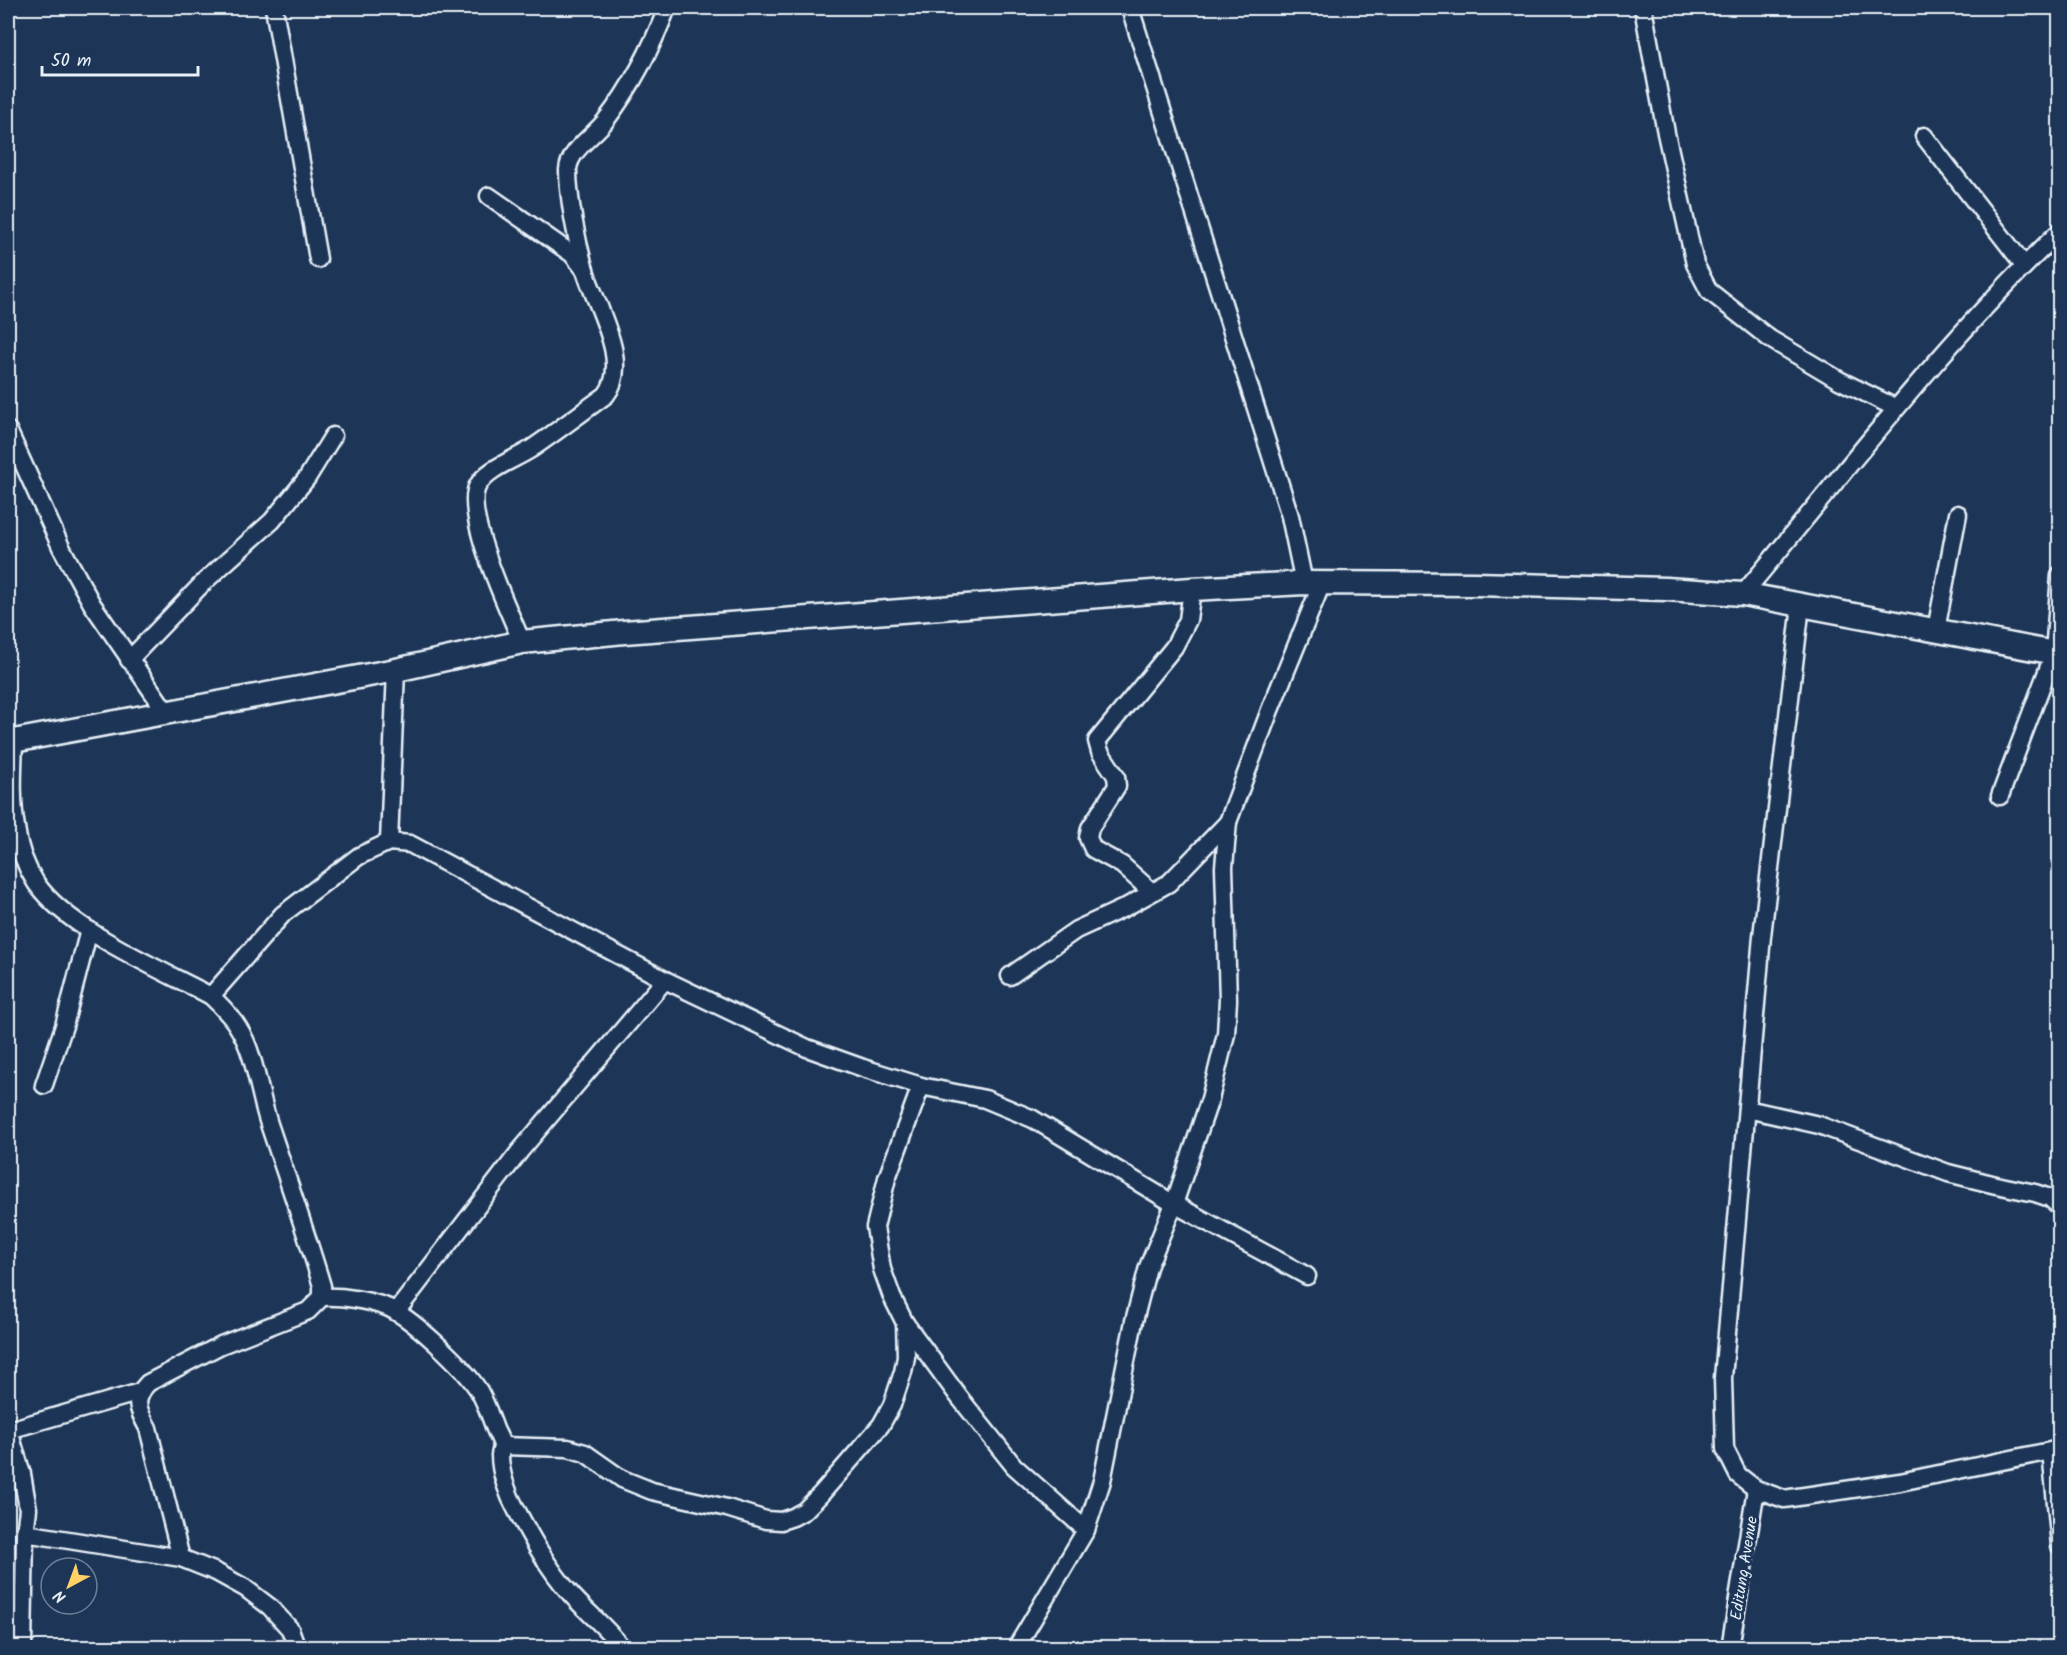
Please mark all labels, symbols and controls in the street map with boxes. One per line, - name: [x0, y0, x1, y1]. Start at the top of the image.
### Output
- scale bar: [42, 39, 198, 77]
- text: 50 m: [51, 47, 91, 76]
- street label: Editung Avenue: [1724, 1515, 1765, 1622]
- north arrow: [39, 1556, 99, 1616]
- text: N: [48, 1583, 72, 1609]

